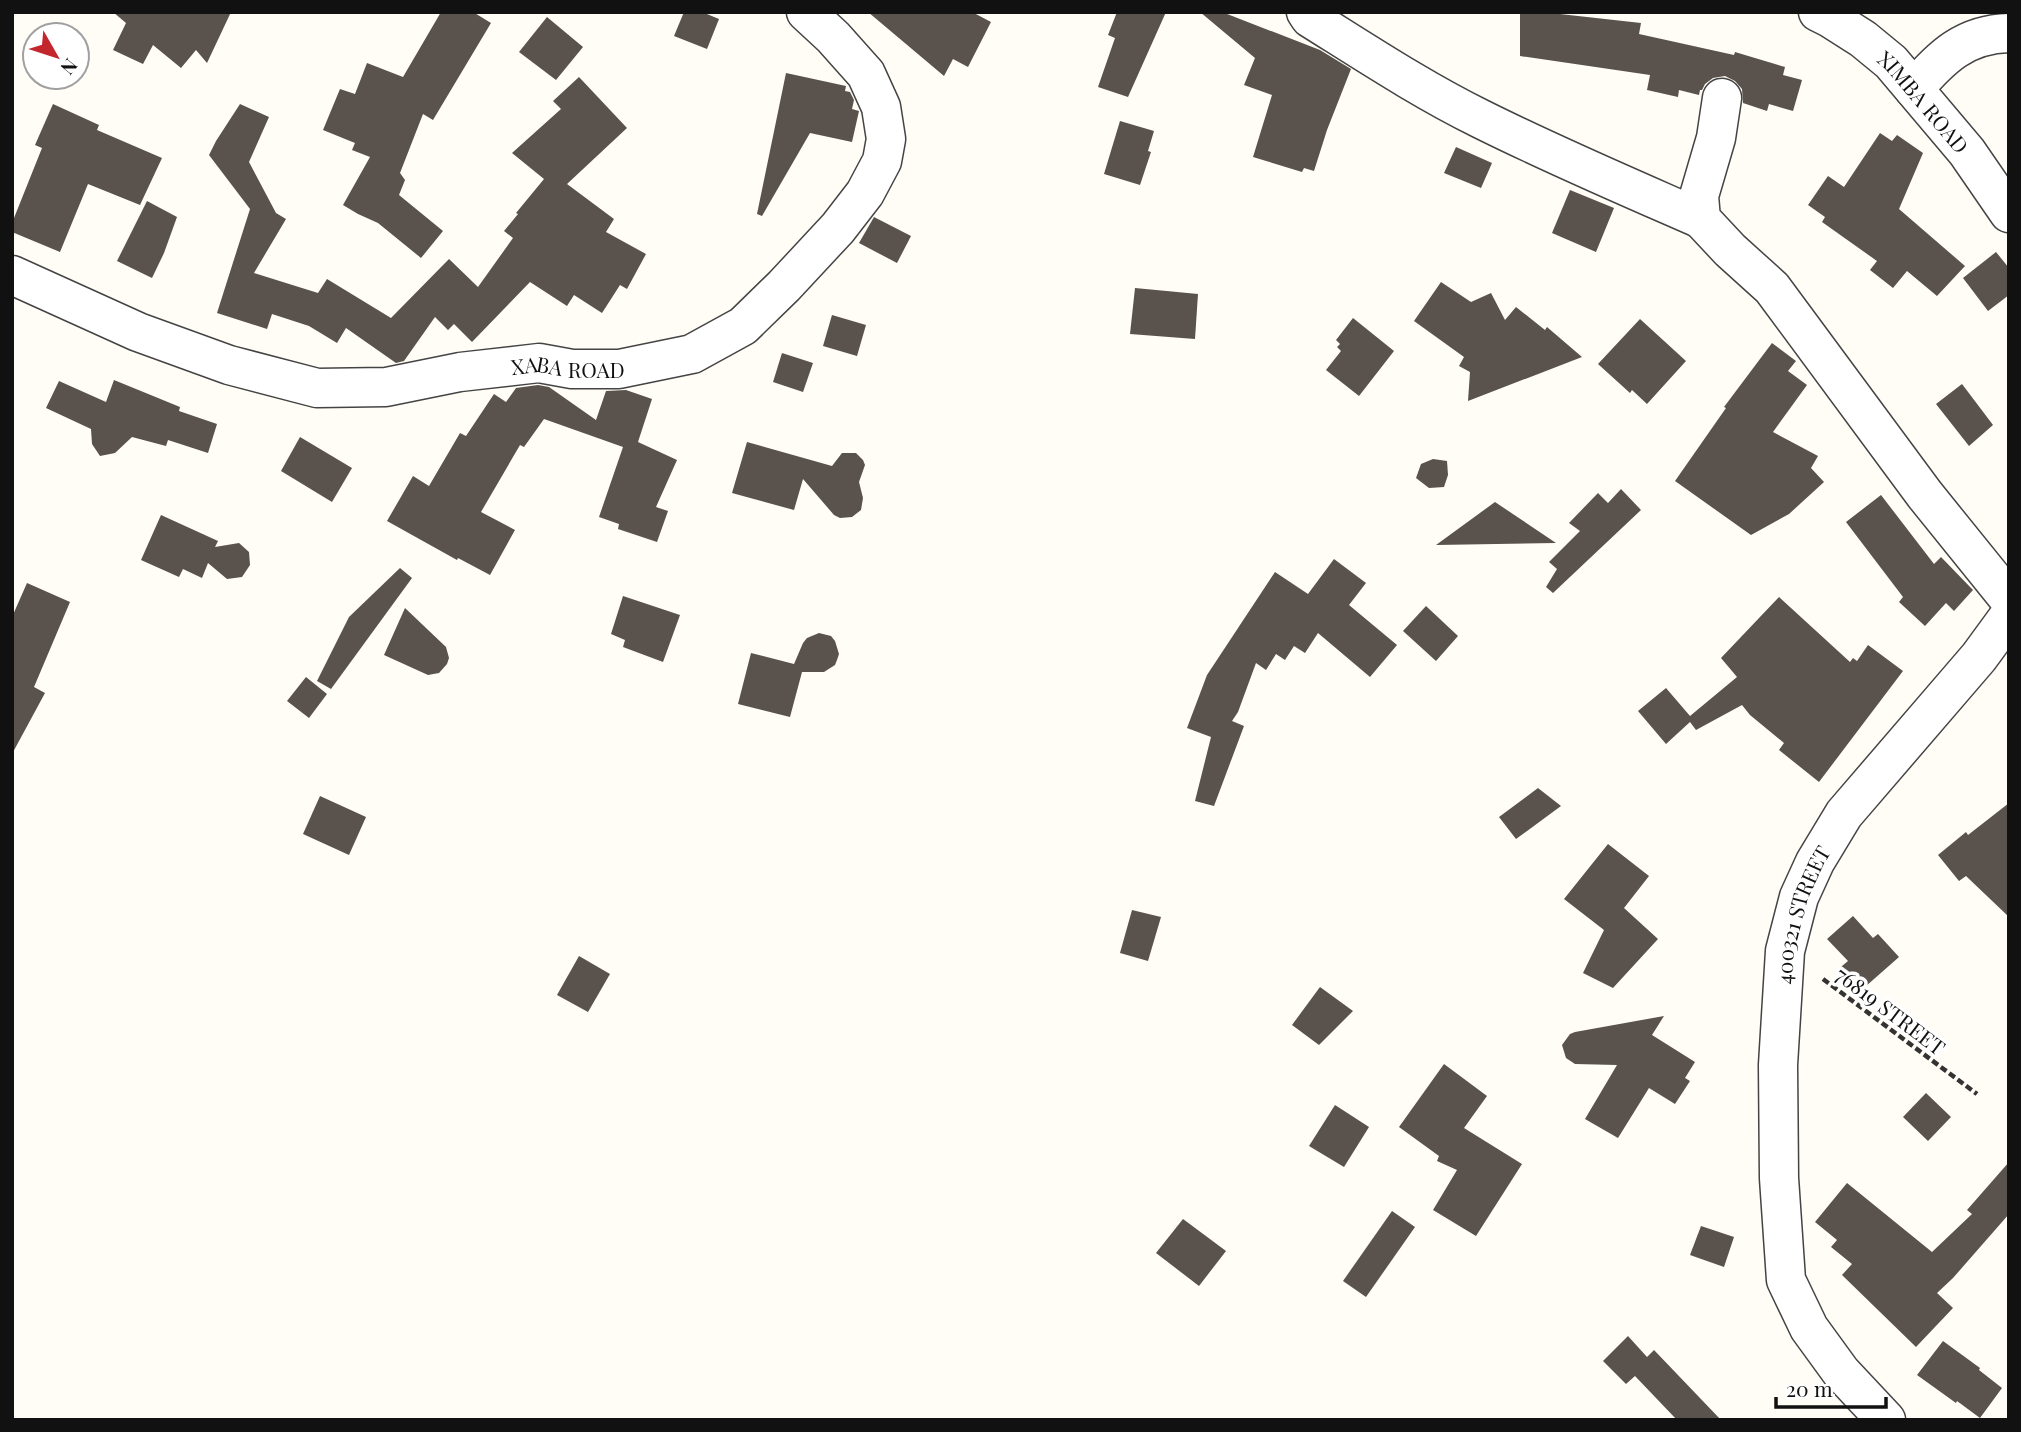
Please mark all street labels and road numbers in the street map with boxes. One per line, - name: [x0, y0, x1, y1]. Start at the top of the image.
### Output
- street label: XIMBA ROAD: [1873, 43, 1976, 159]
- street label: XABA ROAD: [509, 349, 625, 383]
- street label: 400321 STREET: [1769, 840, 1836, 985]
- street label: 76819 STREET: [1830, 960, 1952, 1060]

